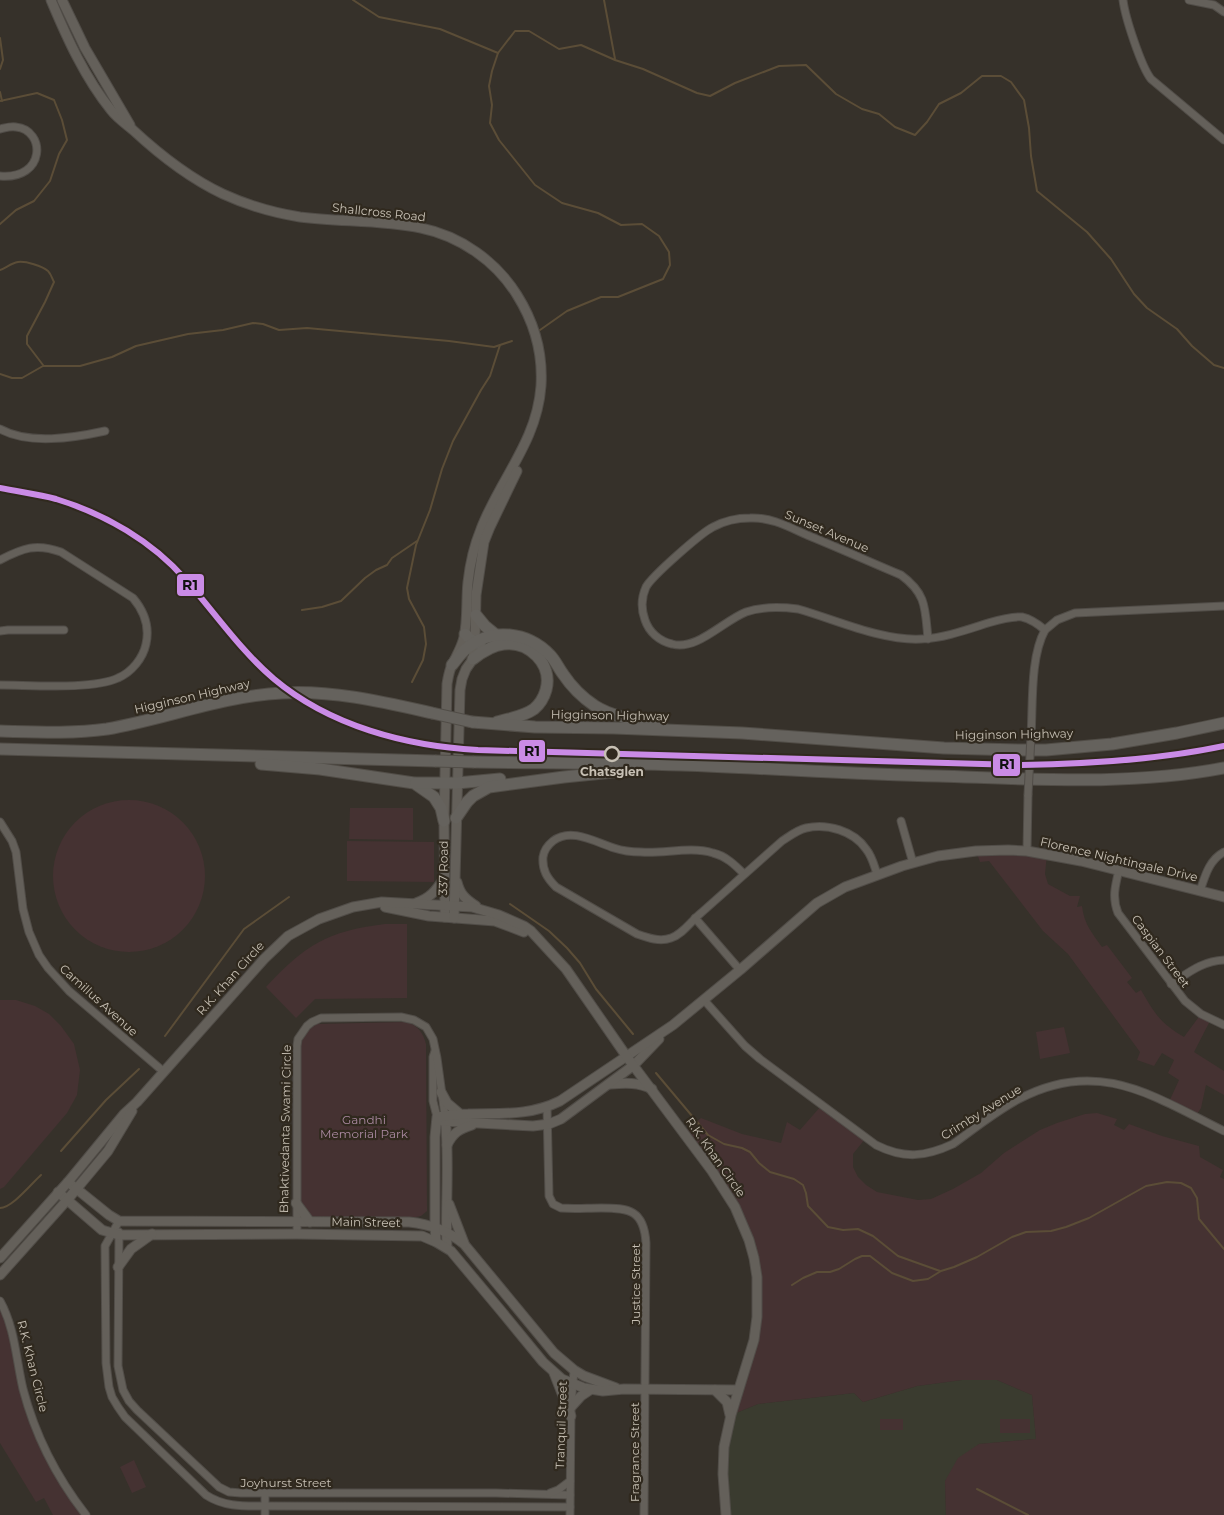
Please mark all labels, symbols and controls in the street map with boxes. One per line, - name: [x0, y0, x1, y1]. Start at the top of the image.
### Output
- street label: Shallcross Road: [331, 200, 427, 224]
- street label: Sunset Avenue: [783, 507, 871, 555]
- line badge: R1: [176, 573, 205, 597]
- text: R1: [182, 576, 198, 594]
- street label: Higginson Highway: [133, 675, 252, 717]
- street label: Higginson Highway: [551, 706, 670, 724]
- street label: Higginson Highway: [955, 725, 1074, 743]
- line badge: R1: [518, 739, 546, 763]
- text: R1: [524, 742, 540, 760]
- marker: Chatsglen: [604, 746, 620, 762]
- line badge: R1: [992, 753, 1021, 777]
- text: R1: [999, 755, 1015, 773]
- place label: Chatsglen: [580, 764, 644, 779]
- street label: Florence Nightingale Drive: [1039, 834, 1199, 884]
- street label: 337 Road: [435, 840, 451, 896]
- street label: Caspian Street: [1129, 912, 1193, 990]
- street label: R.K. Khan Circle: [193, 938, 267, 1018]
- street label: Camillus Avenue: [57, 961, 141, 1039]
- street label: Bhaktivedanta Swami Circle: [276, 1045, 294, 1213]
- street label: Crimby Avenue: [938, 1081, 1024, 1143]
- park label: Gandhi Memorial Park: [320, 1112, 409, 1141]
- street label: R.K. Khan Circle: [683, 1114, 749, 1200]
- street label: Main Street: [331, 1214, 401, 1230]
- street label: Justice Street: [628, 1243, 643, 1326]
- street label: R.K. Khan Circle: [14, 1319, 52, 1413]
- street label: Tranquil Street: [552, 1380, 570, 1469]
- street label: Fragrance Street: [627, 1402, 642, 1502]
- street label: Joyhurst Street: [240, 1475, 332, 1490]

